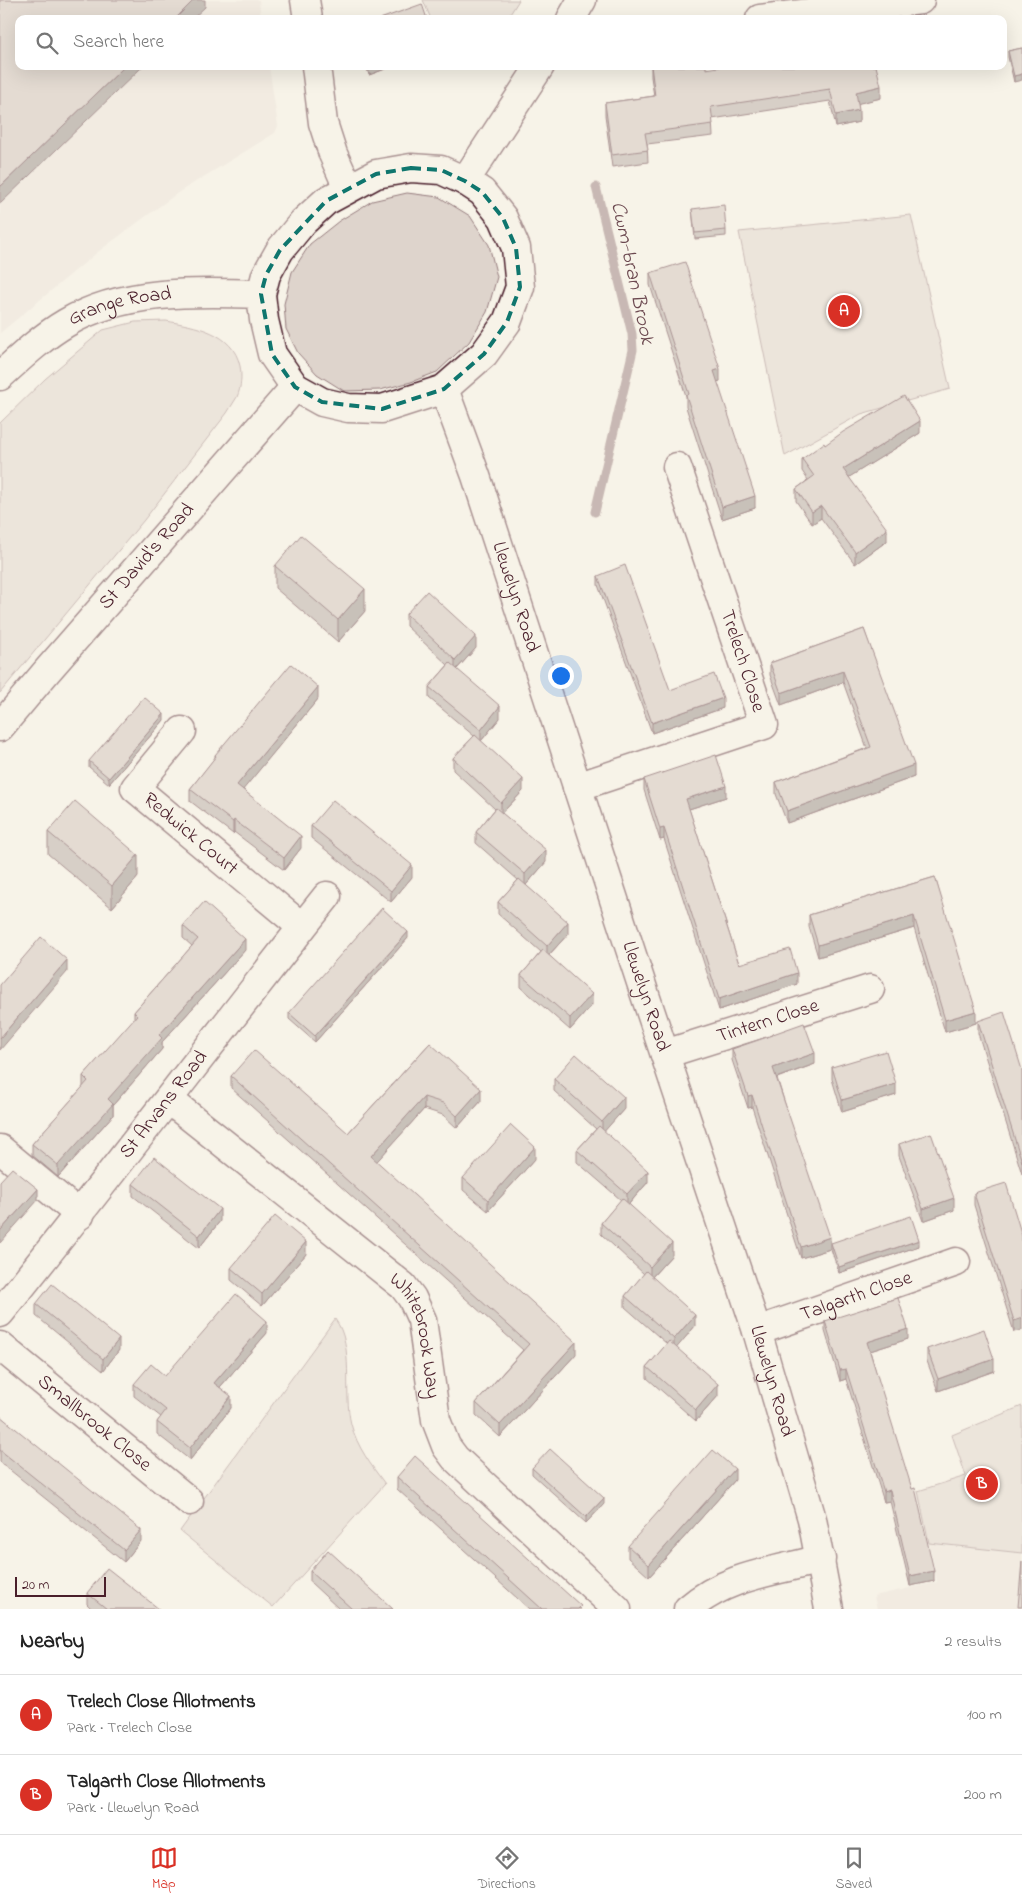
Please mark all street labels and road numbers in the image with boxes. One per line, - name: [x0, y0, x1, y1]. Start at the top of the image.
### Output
- street label: Grange Road: [63, 280, 173, 334]
- street label: St David's Road: [92, 497, 202, 616]
- street label: Llewelyn Road: [484, 538, 547, 656]
- street label: Trelech Close: [712, 606, 772, 716]
- street label: Redwick Court: [136, 786, 245, 883]
- street label: Llewelyn Road: [614, 937, 677, 1055]
- street label: Tintern Close: [713, 992, 823, 1051]
- street label: St Arvans Road: [113, 1044, 215, 1165]
- street label: Talgarth Close: [796, 1264, 916, 1329]
- street label: Whitebrook Way: [383, 1266, 447, 1400]
- street label: Llewelyn Road: [742, 1322, 802, 1440]
- street label: Smallbrook Close: [31, 1368, 158, 1479]

